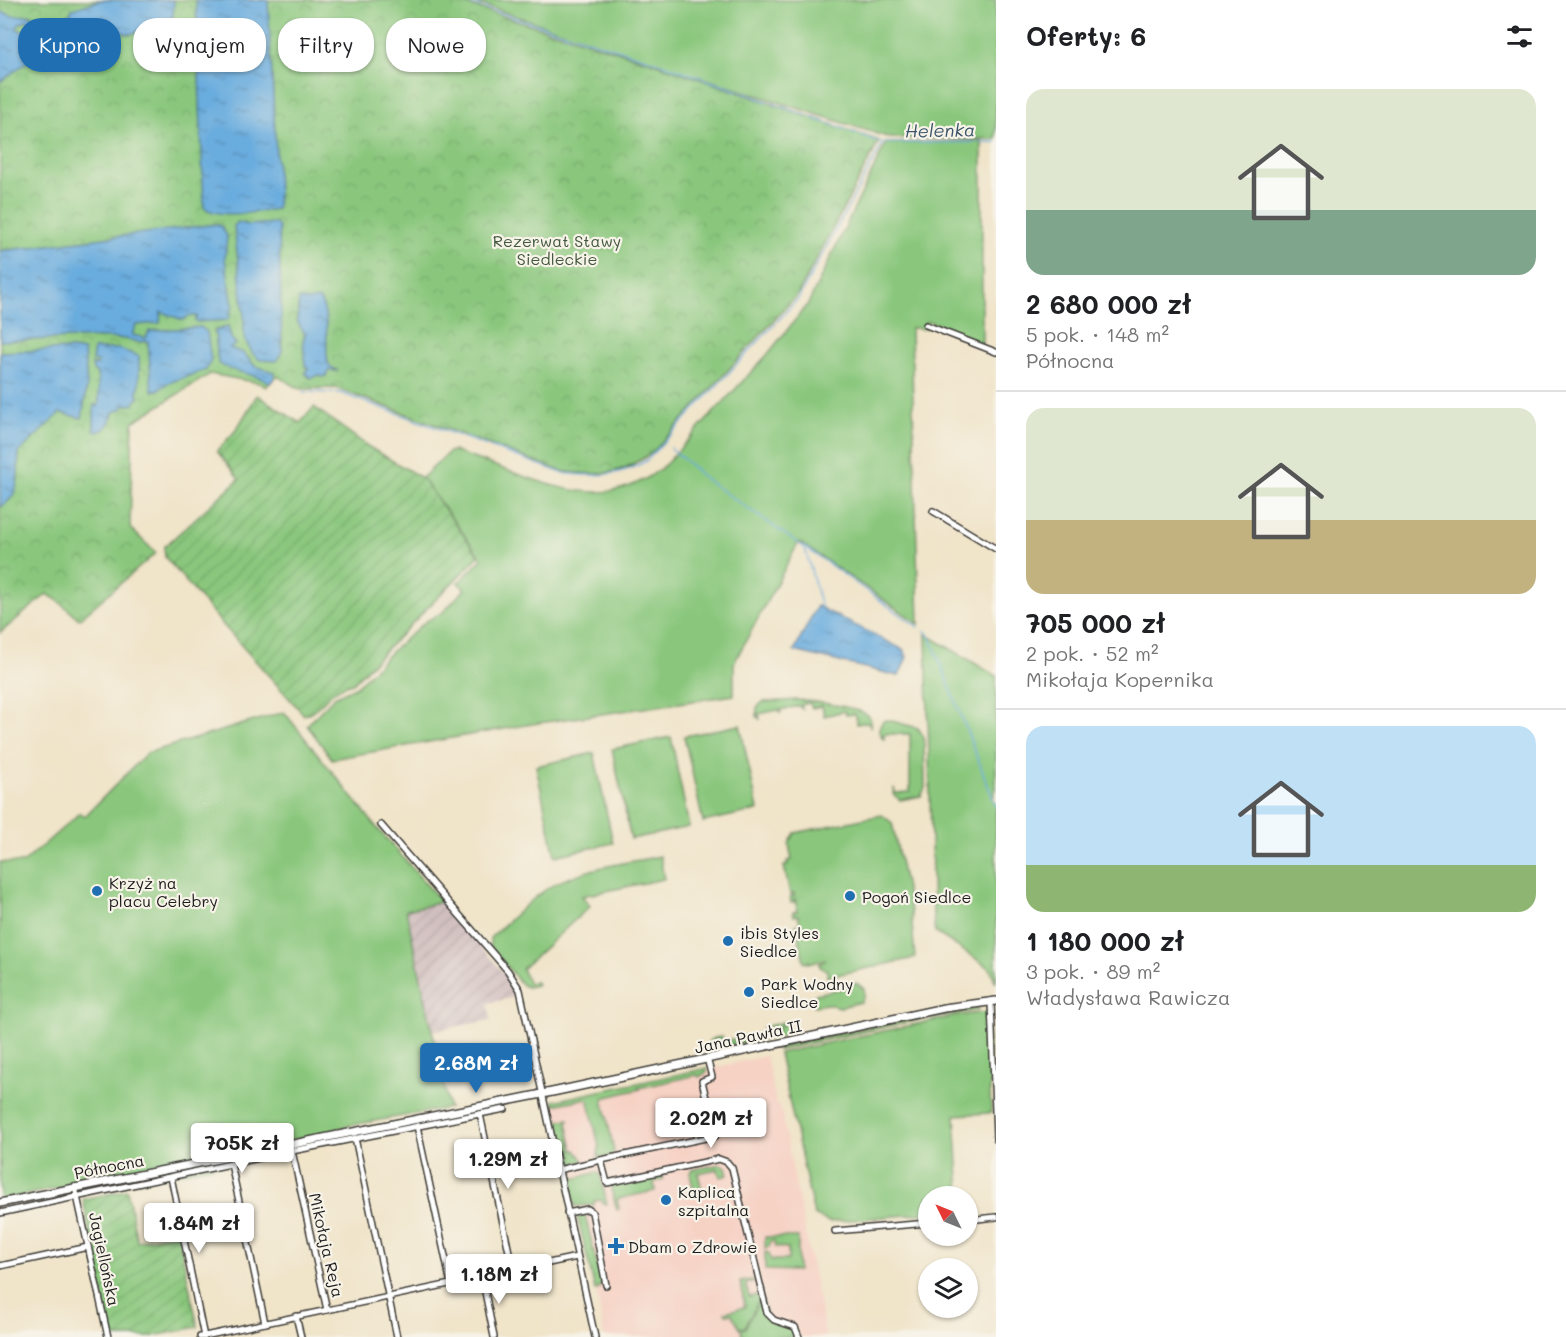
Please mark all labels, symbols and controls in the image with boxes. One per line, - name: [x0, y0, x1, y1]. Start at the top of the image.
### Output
- chip: Kupno: [18, 18, 121, 72]
- chip: Wynajem: [133, 18, 266, 72]
- chip: Filtry: [278, 18, 374, 72]
- chip: Nowe: [386, 18, 486, 72]
- text: Oferty: 6: [1026, 19, 1146, 53]
- icon: filters: [1503, 20, 1536, 53]
- water label: Helenka: [905, 117, 975, 143]
- icon: home: [1227, 128, 1335, 236]
- park label: Rezerwat Stawy Siedleckie: [493, 230, 621, 269]
- text: 2 680 000 zł: [1026, 287, 1191, 321]
- text: 5 pok. · 148 m²: [1026, 321, 1169, 347]
- text: Północna: [1026, 347, 1115, 373]
- icon: home: [1227, 447, 1335, 555]
- text: 705 000 zł: [1026, 606, 1165, 640]
- text: 2 pok. · 52 m²: [1026, 640, 1159, 666]
- text: Mikołaja Kopernika: [1026, 666, 1214, 692]
- icon: home: [1227, 765, 1335, 873]
- place label: Krzyż na placu Celebry: [109, 872, 218, 911]
- marker: Krzyż na placu Celebry: [90, 884, 104, 898]
- place label: Pogoń Siedlce: [862, 886, 971, 907]
- marker: Pogoń Siedlce: [843, 889, 857, 903]
- place label: ibis Styles Siedlce: [740, 922, 819, 961]
- text: 1 180 000 zł: [1026, 924, 1184, 958]
- marker: ibis Styles Siedlce: [721, 934, 735, 948]
- text: 3 pok. · 89 m²: [1026, 958, 1160, 984]
- place label: Park Wodny Siedlce: [761, 973, 853, 1012]
- text: Władysława Rawicza: [1026, 984, 1230, 1010]
- marker: Park Wodny Siedlce: [742, 985, 756, 999]
- street label: Jana Pawła II: [693, 1014, 803, 1058]
- pin: 2.68M zł: [414, 1043, 538, 1094]
- text: 2.68M zł: [434, 1049, 518, 1075]
- pin: 2.02M zł: [649, 1098, 773, 1149]
- text: 2.02M zł: [669, 1104, 753, 1130]
- pin: 705K zł: [187, 1123, 297, 1174]
- text: 705K zł: [205, 1129, 279, 1155]
- pin: 1.29M zł: [446, 1139, 570, 1190]
- text: 1.29M zł: [468, 1145, 548, 1171]
- street label: Północna: [72, 1149, 146, 1183]
- place label: Kaplica szpitalna: [678, 1181, 749, 1220]
- north arrow: [918, 1186, 978, 1246]
- map controls: [918, 1186, 978, 1318]
- street label: Mikołaja Reja: [305, 1191, 349, 1299]
- marker: Kaplica szpitalna: [659, 1193, 673, 1207]
- pin: 1.84M zł: [137, 1203, 261, 1254]
- text: 1.84M zł: [158, 1209, 240, 1235]
- street label: Jagiellońska: [85, 1210, 125, 1308]
- place label: Dbam o Zdrowie: [628, 1236, 757, 1257]
- marker: Dbam o Zdrowie: [609, 1239, 623, 1253]
- pin: 1.18M zł: [437, 1254, 561, 1305]
- button: layers: [918, 1258, 978, 1318]
- text: 1.18M zł: [460, 1260, 538, 1286]

